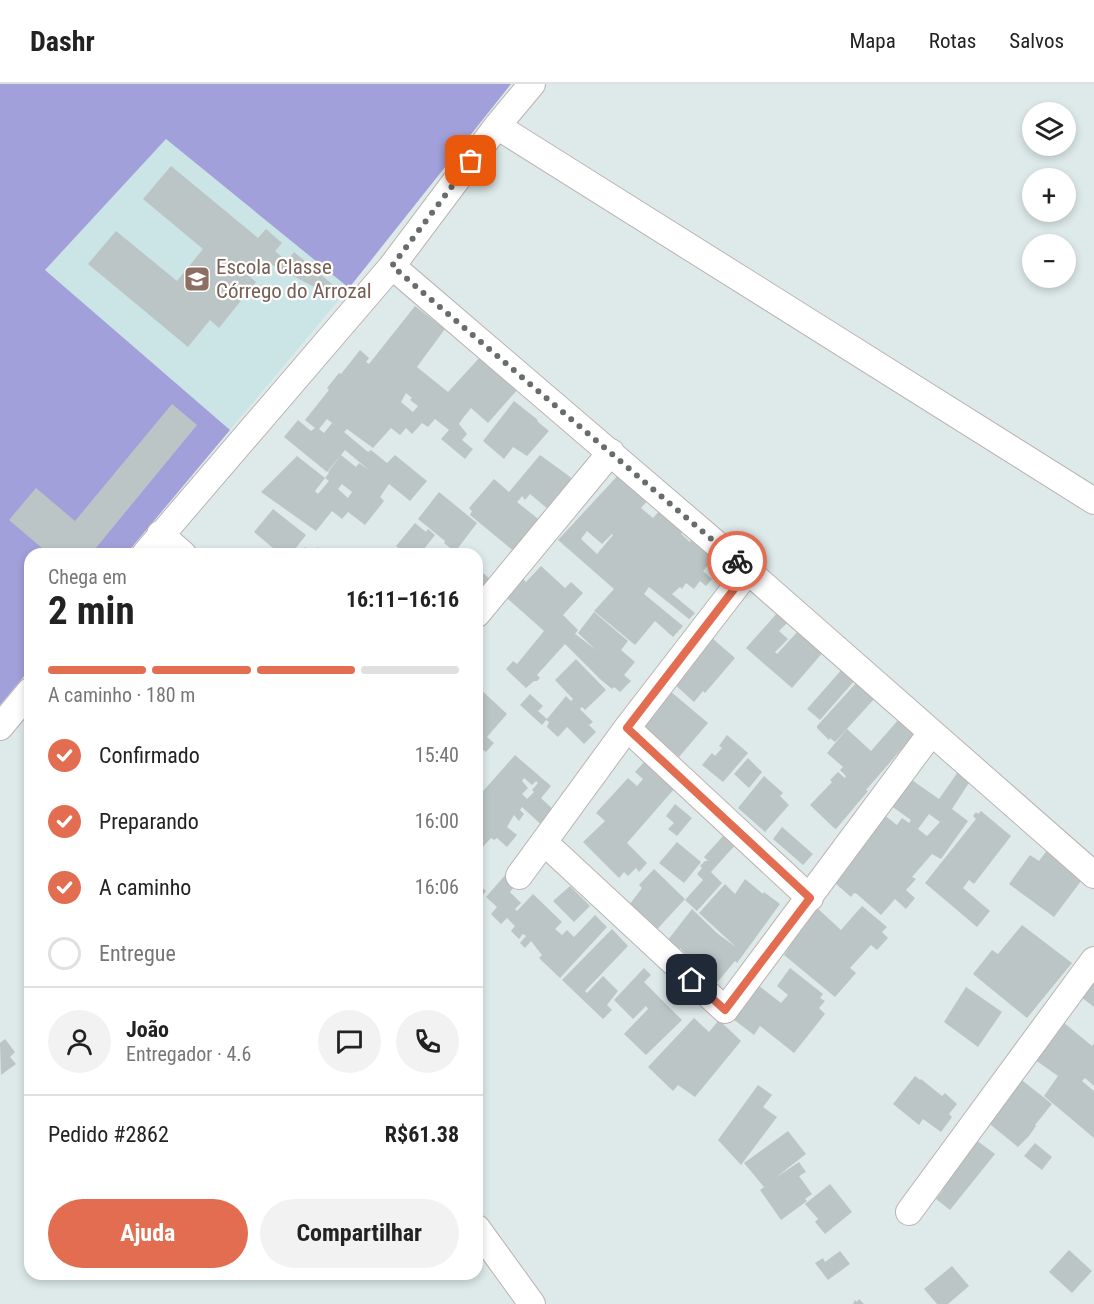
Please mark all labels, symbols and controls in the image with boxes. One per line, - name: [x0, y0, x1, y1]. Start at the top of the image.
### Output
- text: Dashr: [30, 25, 95, 58]
- text: Mapa: [849, 29, 896, 53]
- text: Rotas: [929, 29, 976, 53]
- text: Salvos: [1009, 29, 1064, 53]
- map controls: [1022, 102, 1076, 288]
- button: layers: [1022, 102, 1076, 156]
- pin: [445, 135, 496, 186]
- icon: bag: [454, 144, 487, 177]
- button: +: [1022, 168, 1076, 222]
- button: −: [1022, 234, 1076, 288]
- place label: Escola Classe Córrego do Arrozal: [216, 255, 372, 303]
- school or university icon: Escola Classe Córrego do Arrozal: [182, 264, 212, 294]
- courier: [707, 531, 767, 591]
- icon: bike: [721, 545, 754, 578]
- text: Chega em: [48, 565, 127, 589]
- text: 16:11–16:16: [346, 587, 459, 612]
- text: 2 min: [48, 588, 135, 634]
- text: A caminho · 180 m: [48, 683, 195, 707]
- icon: check: [48, 739, 81, 772]
- text: Confirmado: [99, 743, 200, 768]
- text: 15:40: [415, 743, 459, 767]
- icon: check: [48, 805, 81, 838]
- text: Preparando: [99, 809, 199, 834]
- text: 16:00: [415, 809, 459, 833]
- icon: check: [48, 871, 81, 904]
- text: A caminho: [99, 875, 191, 900]
- text: 16:06: [415, 875, 459, 899]
- text: Entregue: [99, 941, 176, 966]
- pin: [666, 954, 717, 1005]
- icon: home: [675, 963, 708, 996]
- button: person: [48, 1010, 111, 1073]
- button: chat: [318, 1010, 381, 1073]
- button: phone: [396, 1010, 459, 1073]
- text: João: [126, 1017, 169, 1042]
- text: Entregador · 4.6: [126, 1042, 251, 1066]
- text: Pedido #2862: [48, 1122, 169, 1147]
- text: R$61.38: [385, 1122, 459, 1147]
- button: Ajuda: [48, 1199, 248, 1268]
- button: Compartilhar: [260, 1199, 459, 1268]

